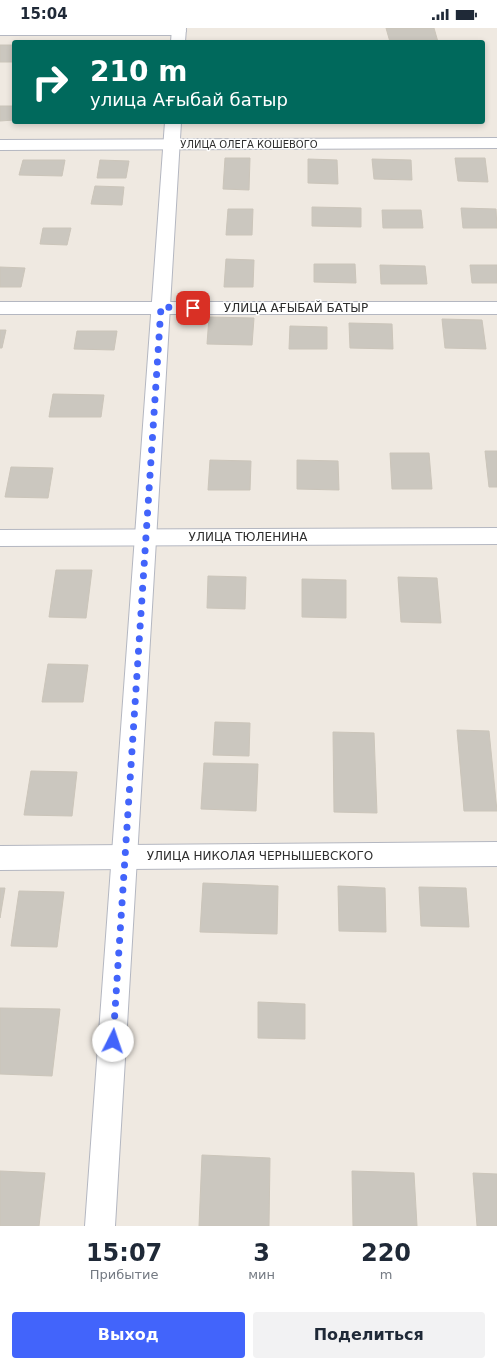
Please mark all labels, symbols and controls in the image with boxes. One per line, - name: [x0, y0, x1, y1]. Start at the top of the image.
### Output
- text: 15:04: [20, 5, 68, 23]
- text: 210 m: [90, 55, 187, 88]
- icon: right: [24, 56, 76, 108]
- text: улица Ағыбай батыр: [90, 89, 288, 110]
- street label: УЛИЦА ОЛЕГА КОШЕВОГО: [180, 139, 318, 150]
- pin: [176, 291, 210, 325]
- icon: arrive: [182, 297, 204, 319]
- street label: УЛИЦА АҒЫБАЙ БАТЫР: [224, 300, 368, 315]
- street label: УЛИЦА ТЮЛЕНИНА: [189, 530, 308, 544]
- street label: УЛИЦА НИКОЛАЯ ЧЕРНЫШЕВСКОГО: [147, 849, 373, 863]
- position arrow: [92, 1020, 134, 1062]
- text: 15:07: [86, 1239, 162, 1267]
- text: 3: [253, 1239, 270, 1267]
- text: 220: [361, 1239, 411, 1267]
- text: Прибытие: [90, 1267, 159, 1282]
- text: мин: [248, 1267, 275, 1282]
- text: m: [380, 1267, 392, 1282]
- button: Выход: [12, 1312, 245, 1358]
- button: Поделиться: [253, 1312, 485, 1358]

